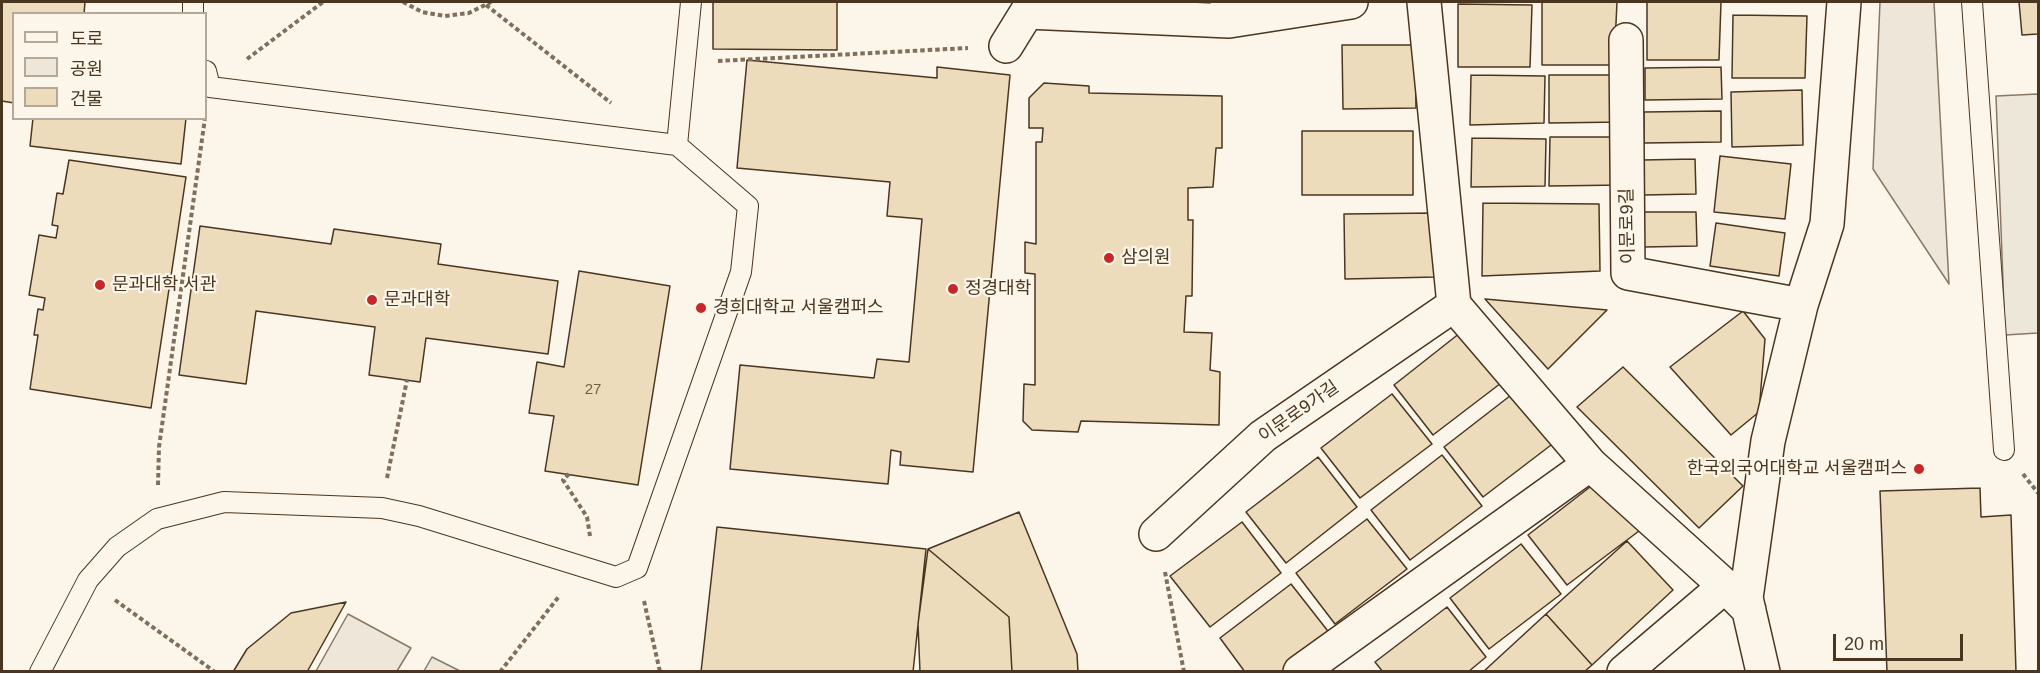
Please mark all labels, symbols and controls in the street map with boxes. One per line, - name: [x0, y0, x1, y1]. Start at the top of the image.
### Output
- legend: [12, 12, 207, 120]
- text: 도로: [70, 29, 103, 49]
- text: 공원: [70, 59, 103, 79]
- text: 건물: [70, 89, 103, 109]
- street label: 이문로9길: [1617, 188, 1639, 264]
- place label: 삼의원: [1121, 247, 1171, 269]
- marker: 삼의원: [1102, 251, 1116, 265]
- place label: 문과대학 서관: [112, 274, 216, 296]
- marker: 문과대학 서관: [93, 278, 107, 292]
- place label: 정경대학: [965, 278, 1031, 300]
- marker: 정경대학: [946, 282, 960, 296]
- place label: 문과대학: [384, 289, 450, 311]
- marker: 문과대학: [365, 293, 379, 307]
- place label: 경희대학교 서울캠퍼스: [713, 297, 884, 319]
- marker: 경희대학교 서울캠퍼스: [694, 301, 708, 315]
- street label: 이문로9가길: [1255, 377, 1343, 447]
- house number: 27: [585, 381, 601, 399]
- place label: 한국외국어대학교 서울캠퍼스: [1687, 458, 1907, 480]
- marker: 한국외국어대학교 서울캠퍼스: [1912, 462, 1926, 476]
- scale bar: [1836, 622, 1966, 660]
- text: 20 m: [1844, 634, 1884, 654]

